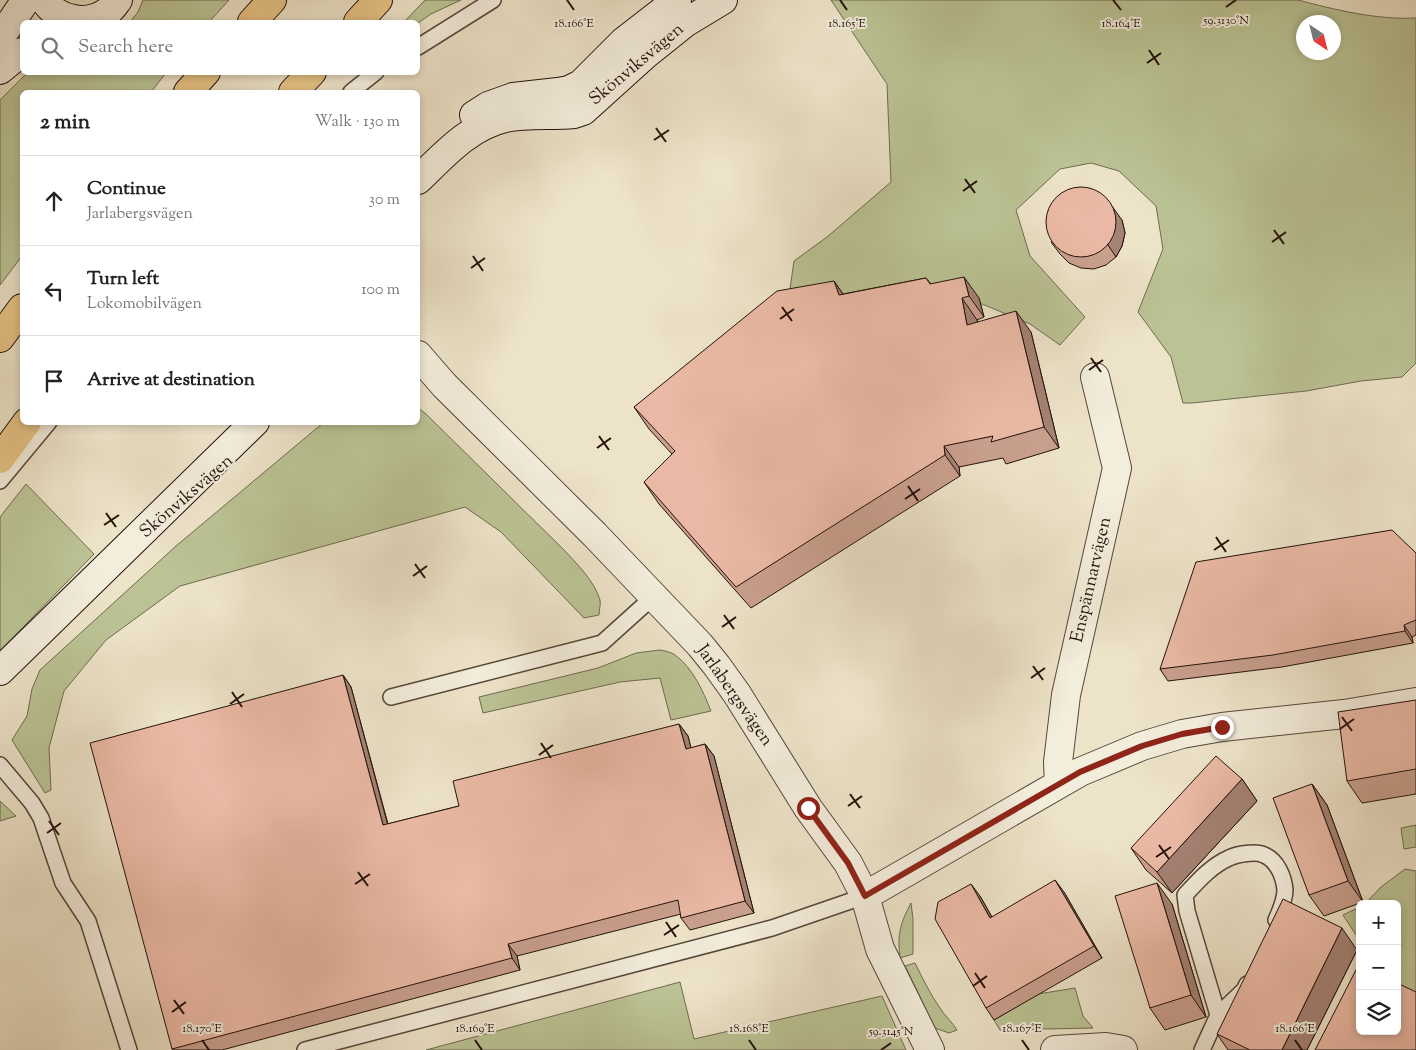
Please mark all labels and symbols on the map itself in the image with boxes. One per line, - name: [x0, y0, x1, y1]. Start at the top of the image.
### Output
- text: 59.3130°N: [1202, 12, 1249, 30]
- text: 18.166°E: [554, 15, 594, 33]
- text: 18.165°E: [828, 15, 866, 33]
- text: 18.164°E: [1101, 15, 1141, 33]
- north arrow: [1296, 15, 1341, 60]
- street label: Skönviksvägen: [584, 17, 690, 113]
- street label: Skönviksvägen: [134, 449, 240, 545]
- street label: Enspännarvägen: [1065, 514, 1119, 645]
- street label: Jarlabergsvägen: [689, 639, 779, 753]
- route end: [1211, 716, 1234, 739]
- route start: [797, 797, 820, 820]
- text: 18.170°E: [182, 1020, 222, 1038]
- text: 18.169°E: [456, 1020, 495, 1038]
- text: 18.168°E: [729, 1020, 769, 1038]
- text: 18.167°E: [1002, 1020, 1042, 1038]
- text: 18.166°E: [1275, 1020, 1315, 1038]
- text: 59.3145°N: [868, 1023, 914, 1041]

